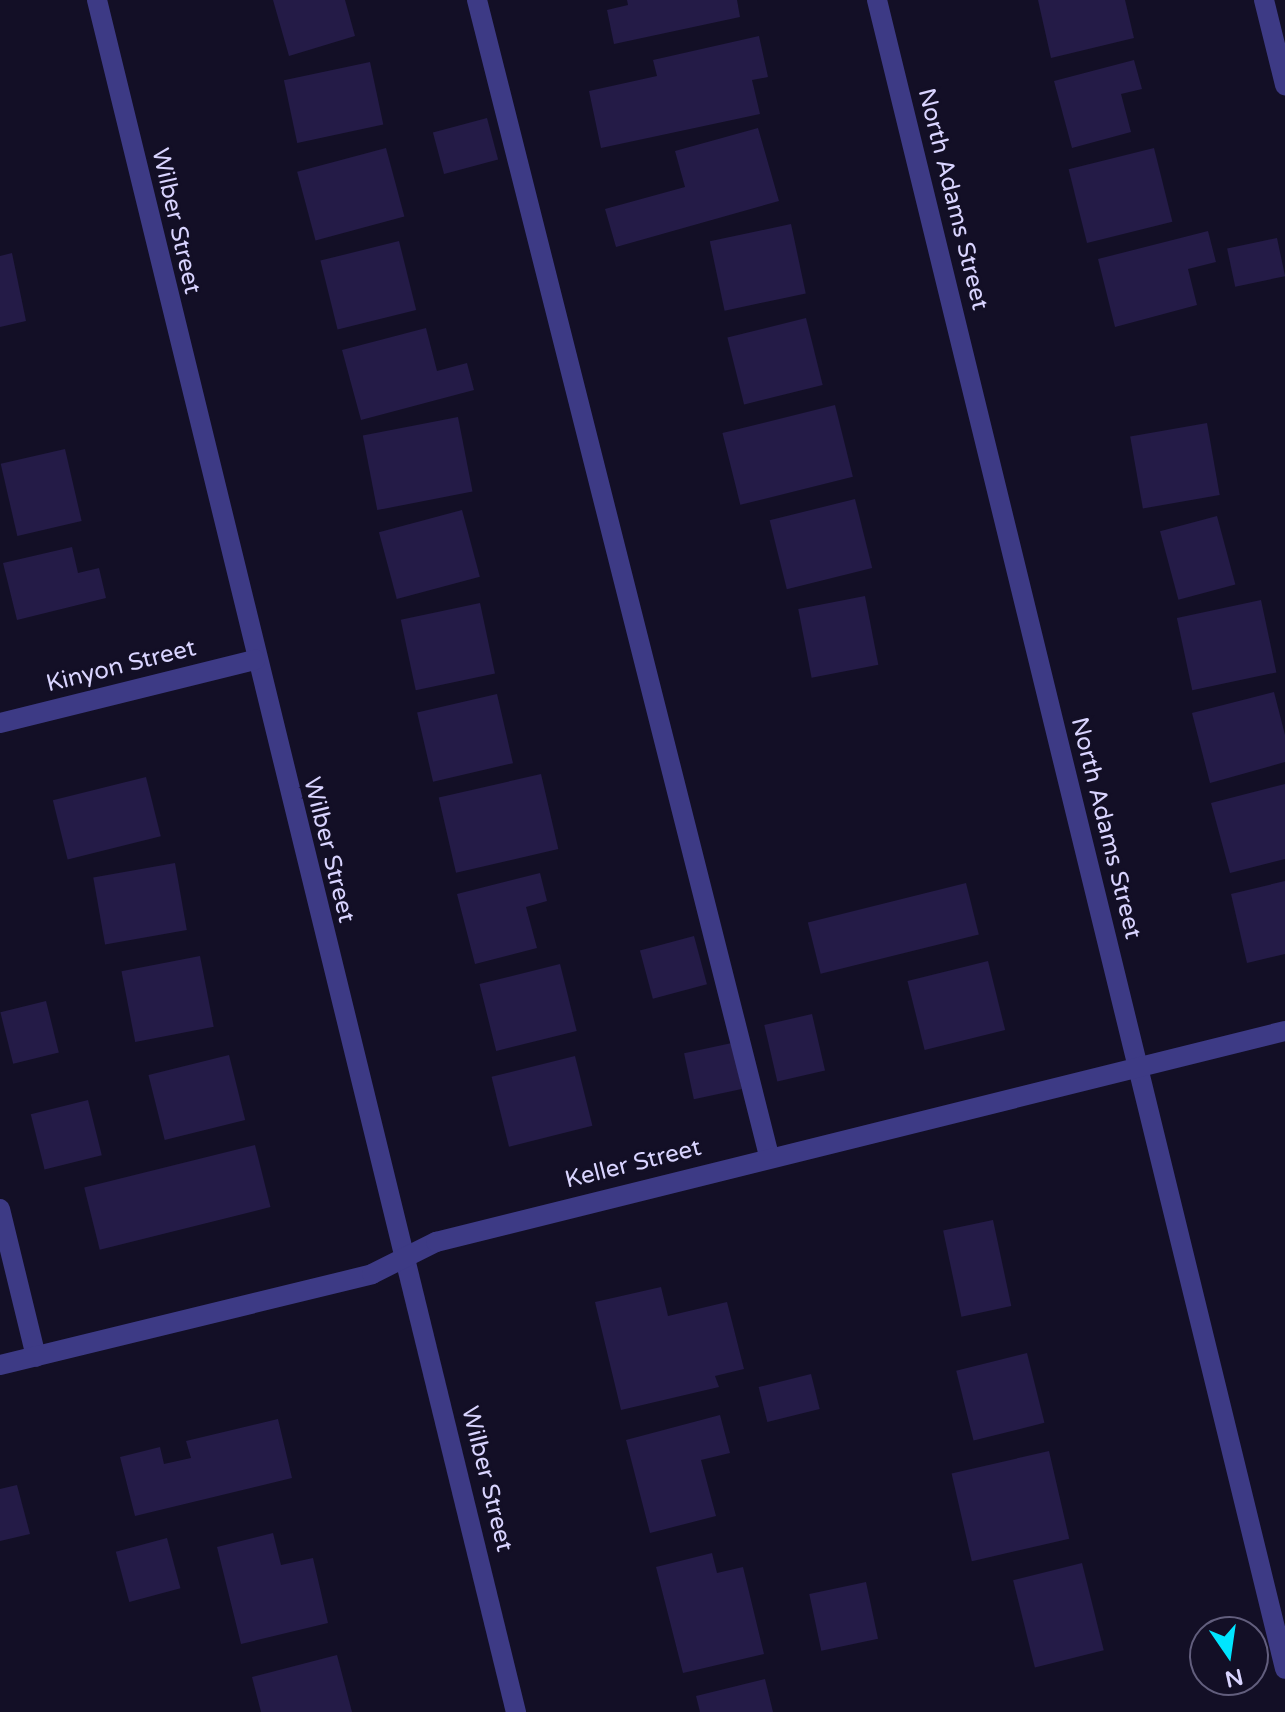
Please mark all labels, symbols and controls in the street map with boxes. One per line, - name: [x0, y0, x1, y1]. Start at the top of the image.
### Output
- street label: North Adams Street: [912, 85, 994, 313]
- street label: Wilber Street: [145, 145, 207, 297]
- street label: Kinyon Street: [43, 633, 199, 699]
- street label: North Adams Street: [1065, 714, 1147, 942]
- street label: Wilber Street: [297, 774, 361, 926]
- street label: Keller Street: [562, 1133, 704, 1195]
- street label: Wilber Street: [455, 1403, 519, 1555]
- north arrow: [1189, 1616, 1269, 1696]
- text: N: [1222, 1663, 1245, 1692]

